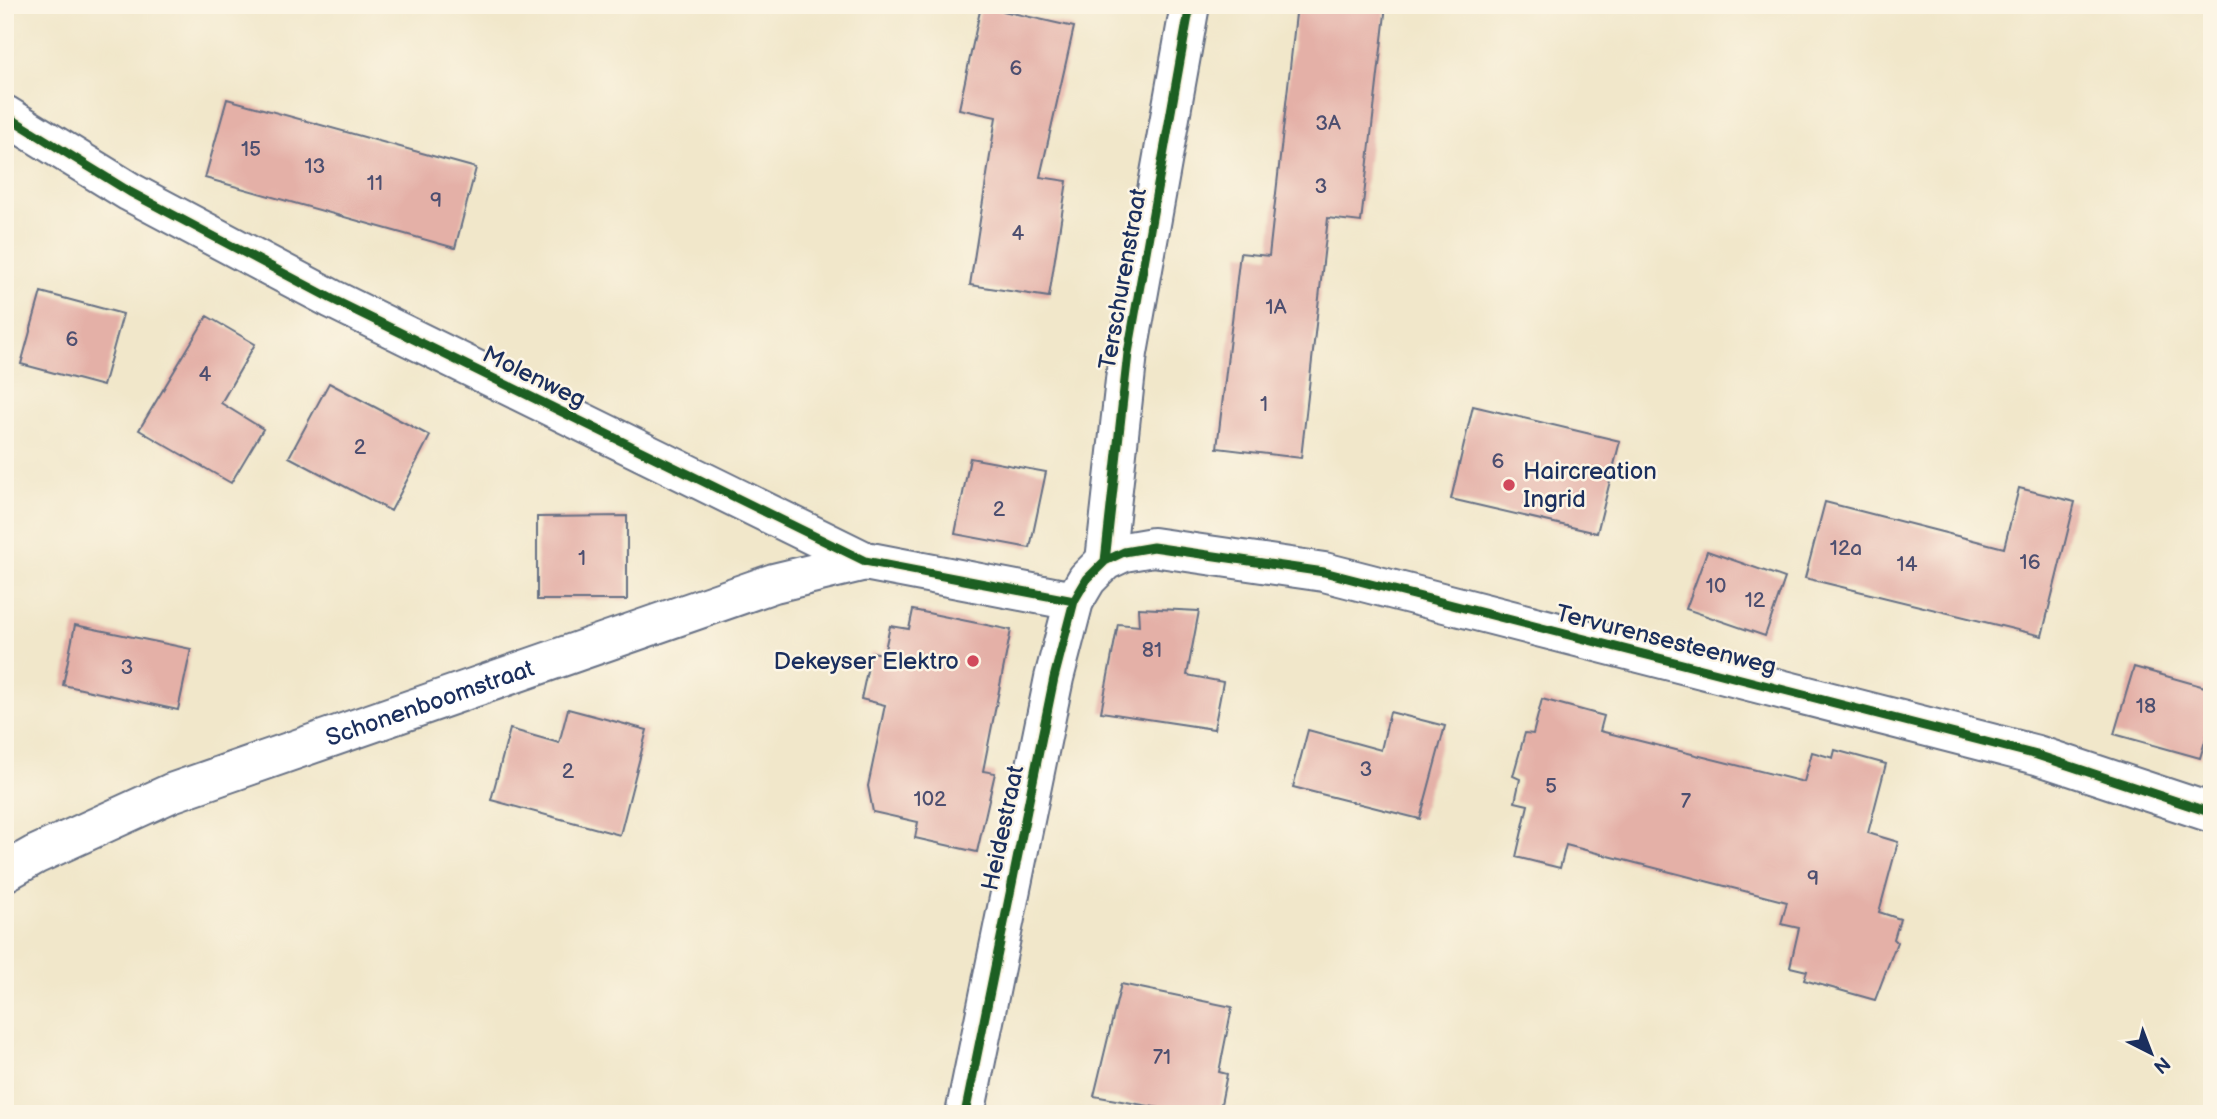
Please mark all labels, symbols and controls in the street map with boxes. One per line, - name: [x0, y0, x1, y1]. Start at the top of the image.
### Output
- house number: 6: [1010, 56, 1023, 81]
- house number: 3A: [1315, 111, 1341, 136]
- house number: 15: [241, 137, 261, 162]
- house number: 13: [304, 154, 326, 179]
- house number: 11: [367, 171, 383, 196]
- house number: 3: [1315, 174, 1327, 199]
- street label: Terschurenstraat: [1093, 185, 1153, 372]
- house number: 9: [430, 188, 442, 213]
- house number: 4: [1012, 221, 1025, 246]
- house number: 1A: [1266, 295, 1287, 320]
- house number: 6: [66, 327, 79, 352]
- street label: Molenweg: [478, 340, 590, 414]
- house number: 4: [199, 362, 212, 387]
- house number: 1: [1260, 392, 1268, 417]
- house number: 2: [354, 435, 367, 460]
- house number: 6: [1492, 449, 1505, 474]
- place label: Haircreation Ingrid: [1523, 457, 1657, 514]
- marker: Haircreation Ingrid: [1501, 477, 1517, 493]
- house number: 2: [993, 497, 1006, 522]
- house number: 12a: [1830, 536, 1862, 561]
- house number: 1: [578, 546, 586, 571]
- house number: 16: [2020, 550, 2041, 575]
- house number: 14: [1897, 552, 1918, 577]
- house number: 10: [1706, 574, 1726, 599]
- house number: 12: [1745, 588, 1766, 613]
- street label: Tervurensesteenweg: [1553, 599, 1779, 681]
- house number: 81: [1142, 638, 1162, 663]
- place label: Dekeyser Elektro: [774, 647, 959, 676]
- street label: Schonenboomstraat: [322, 653, 538, 752]
- marker: Dekeyser Elektro: [965, 653, 981, 669]
- house number: 3: [121, 655, 133, 680]
- house number: 18: [2136, 694, 2156, 719]
- house number: 3: [1360, 757, 1372, 782]
- house number: 2: [562, 759, 575, 784]
- street label: Heidestraat: [976, 762, 1031, 893]
- house number: 5: [1545, 774, 1557, 799]
- house number: 102: [914, 787, 947, 812]
- house number: 7: [1681, 789, 1692, 814]
- house number: 9: [1807, 866, 1819, 891]
- north arrow: [2116, 1018, 2186, 1088]
- house number: 71: [1153, 1045, 1171, 1070]
- text: N: [2148, 1051, 2174, 1078]

